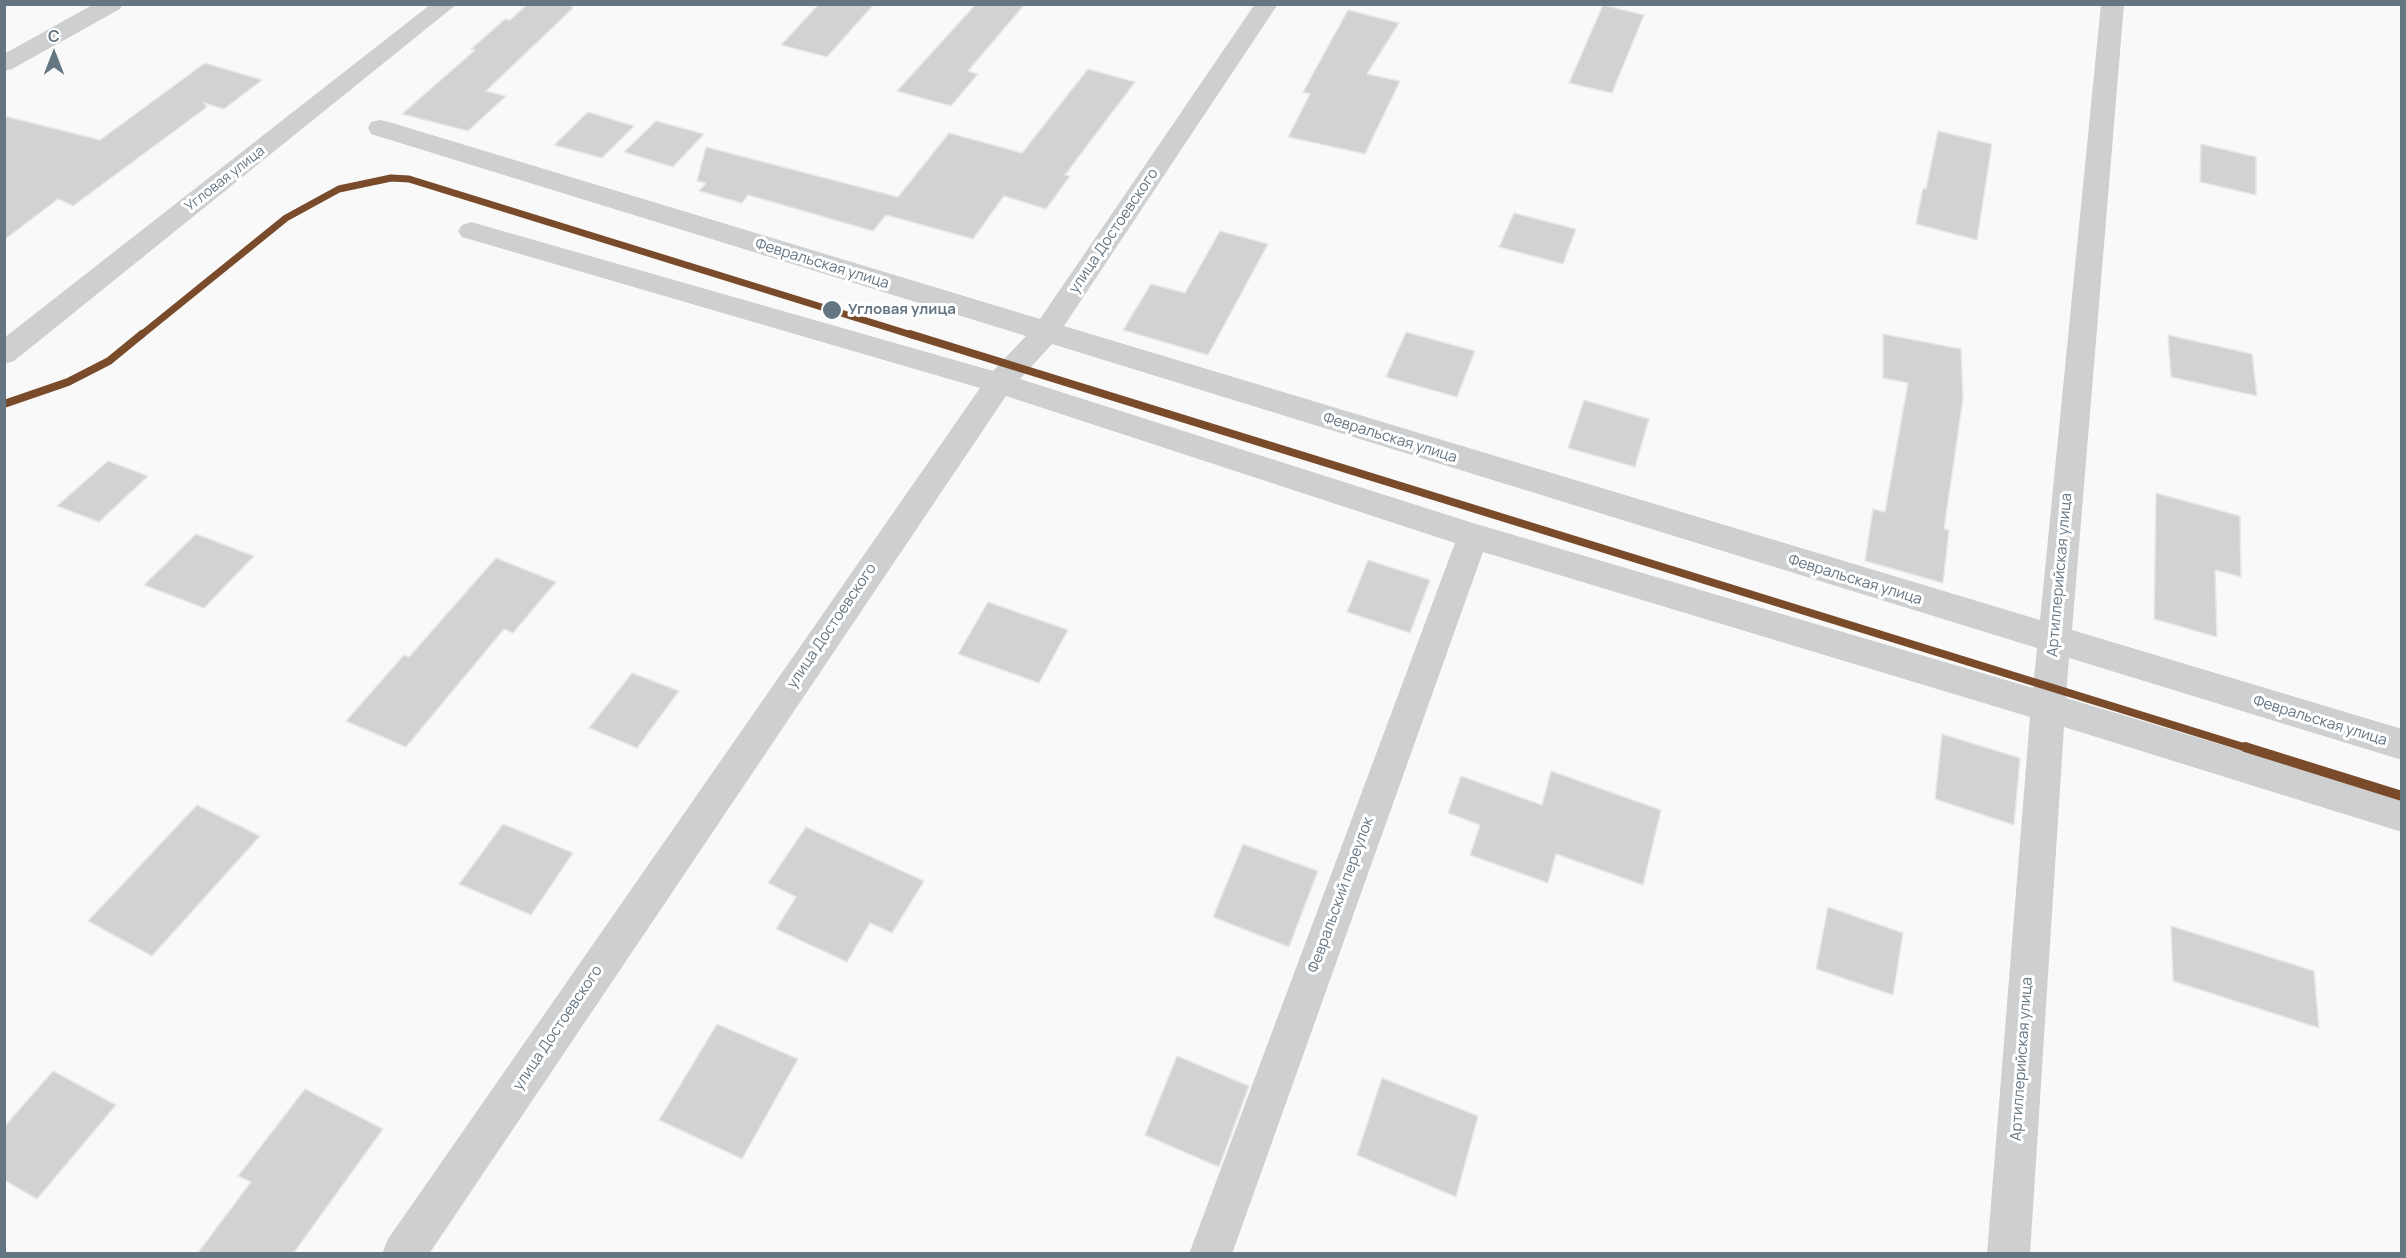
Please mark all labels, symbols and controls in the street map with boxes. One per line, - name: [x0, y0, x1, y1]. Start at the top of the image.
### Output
- north arrow: [24, 24, 84, 84]
- text: С: [48, 25, 60, 47]
- street label: Угловая улица: [182, 143, 268, 215]
- street label: улица Достоевского: [1066, 165, 1162, 297]
- street label: Февральская улица: [753, 235, 891, 293]
- marker: Угловая улица: [821, 299, 843, 321]
- place label: Угловая улица: [848, 301, 956, 319]
- street label: Февральская улица: [1321, 409, 1459, 467]
- street label: Артиллерийская улица: [2044, 492, 2076, 658]
- street label: Февральская улица: [1786, 551, 1924, 609]
- street label: улица Достоевского: [784, 560, 880, 692]
- street label: Февральская улица: [2251, 692, 2389, 750]
- street label: Февральский переулок: [1304, 815, 1378, 975]
- street label: улица Достоевского: [510, 962, 606, 1094]
- street label: Артиллерийская улица: [2007, 976, 2037, 1142]

